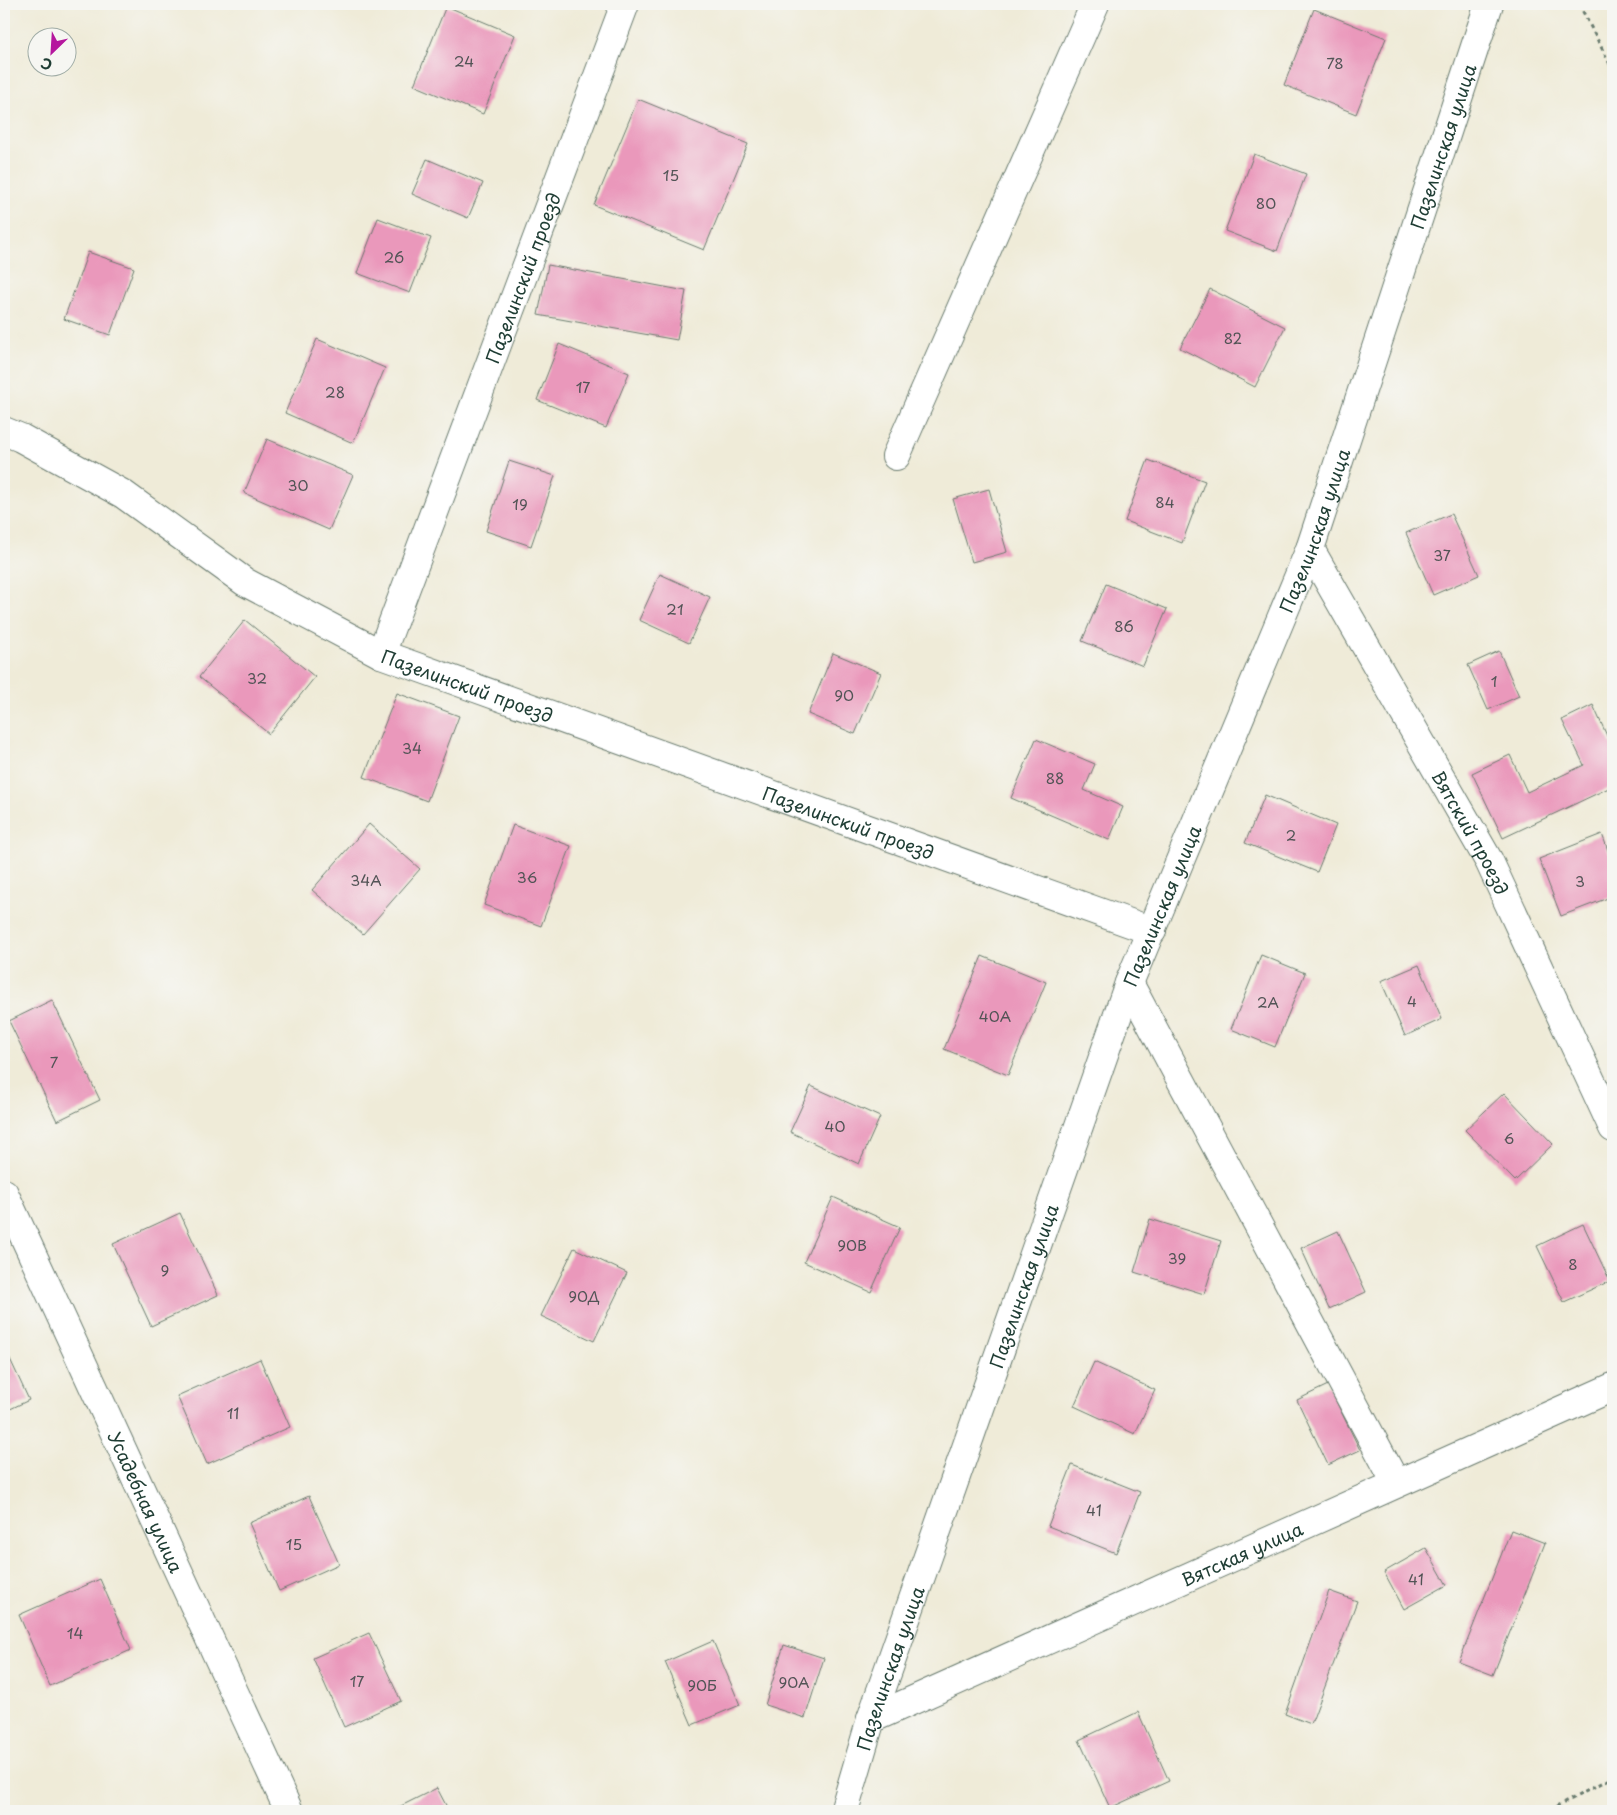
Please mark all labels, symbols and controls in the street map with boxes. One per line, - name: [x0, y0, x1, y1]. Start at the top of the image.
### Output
- north arrow: [28, 28, 78, 78]
- house number: 24: [454, 49, 474, 72]
- house number: 78: [1326, 51, 1344, 74]
- text: С: [37, 52, 56, 76]
- street label: Пазелинская улица: [1403, 59, 1482, 232]
- house number: 15: [663, 163, 679, 186]
- street label: Пазелинский проезд: [478, 188, 567, 367]
- house number: 80: [1256, 191, 1276, 214]
- house number: 26: [384, 245, 404, 268]
- house number: 82: [1224, 326, 1242, 349]
- house number: 17: [576, 375, 590, 398]
- house number: 28: [325, 380, 345, 403]
- street label: Пазелинская улица: [1272, 444, 1356, 616]
- house number: 30: [288, 473, 308, 496]
- house number: 84: [1155, 490, 1175, 513]
- house number: 19: [512, 492, 528, 515]
- house number: 37: [1433, 543, 1451, 566]
- house number: 21: [666, 597, 684, 620]
- house number: 86: [1114, 614, 1134, 637]
- street label: Пазелинский проезд: [378, 642, 557, 728]
- house number: 32: [247, 666, 267, 689]
- house number: 1: [1491, 669, 1497, 692]
- house number: 90: [834, 683, 854, 706]
- house number: 34: [402, 736, 422, 759]
- street label: Вятский проезд: [1426, 765, 1516, 899]
- house number: 88: [1046, 766, 1064, 789]
- street label: Пазелинский проезд: [759, 779, 938, 865]
- street label: Пазелинская улица: [1116, 820, 1207, 990]
- house number: 2: [1286, 823, 1296, 846]
- house number: 36: [517, 865, 537, 888]
- house number: 34А: [350, 868, 382, 891]
- house number: 3: [1575, 869, 1585, 892]
- house number: 4: [1407, 989, 1417, 1012]
- house number: 2А: [1257, 990, 1279, 1013]
- house number: 40А: [979, 1004, 1011, 1027]
- house number: 7: [50, 1050, 59, 1073]
- house number: 40: [825, 1114, 845, 1137]
- house number: 6: [1504, 1126, 1514, 1149]
- street label: Пазелинская улица: [982, 1199, 1064, 1372]
- house number: 90В: [837, 1233, 867, 1256]
- house number: 39: [1168, 1246, 1186, 1269]
- house number: 8: [1568, 1252, 1578, 1275]
- house number: 9: [161, 1258, 169, 1281]
- house number: 90Д: [568, 1284, 600, 1307]
- house number: 11: [227, 1401, 239, 1424]
- street label: Усадебная улица: [102, 1427, 191, 1577]
- house number: 41: [1086, 1498, 1102, 1521]
- street label: Вятская улица: [1176, 1514, 1307, 1592]
- house number: 15: [286, 1532, 302, 1555]
- house number: 41: [1408, 1567, 1424, 1590]
- street label: Пазелинская улица: [849, 1581, 930, 1754]
- house number: 14: [67, 1621, 83, 1644]
- house number: 17: [350, 1669, 364, 1692]
- house number: 90А: [778, 1670, 810, 1693]
- house number: 90Б: [687, 1673, 717, 1696]

